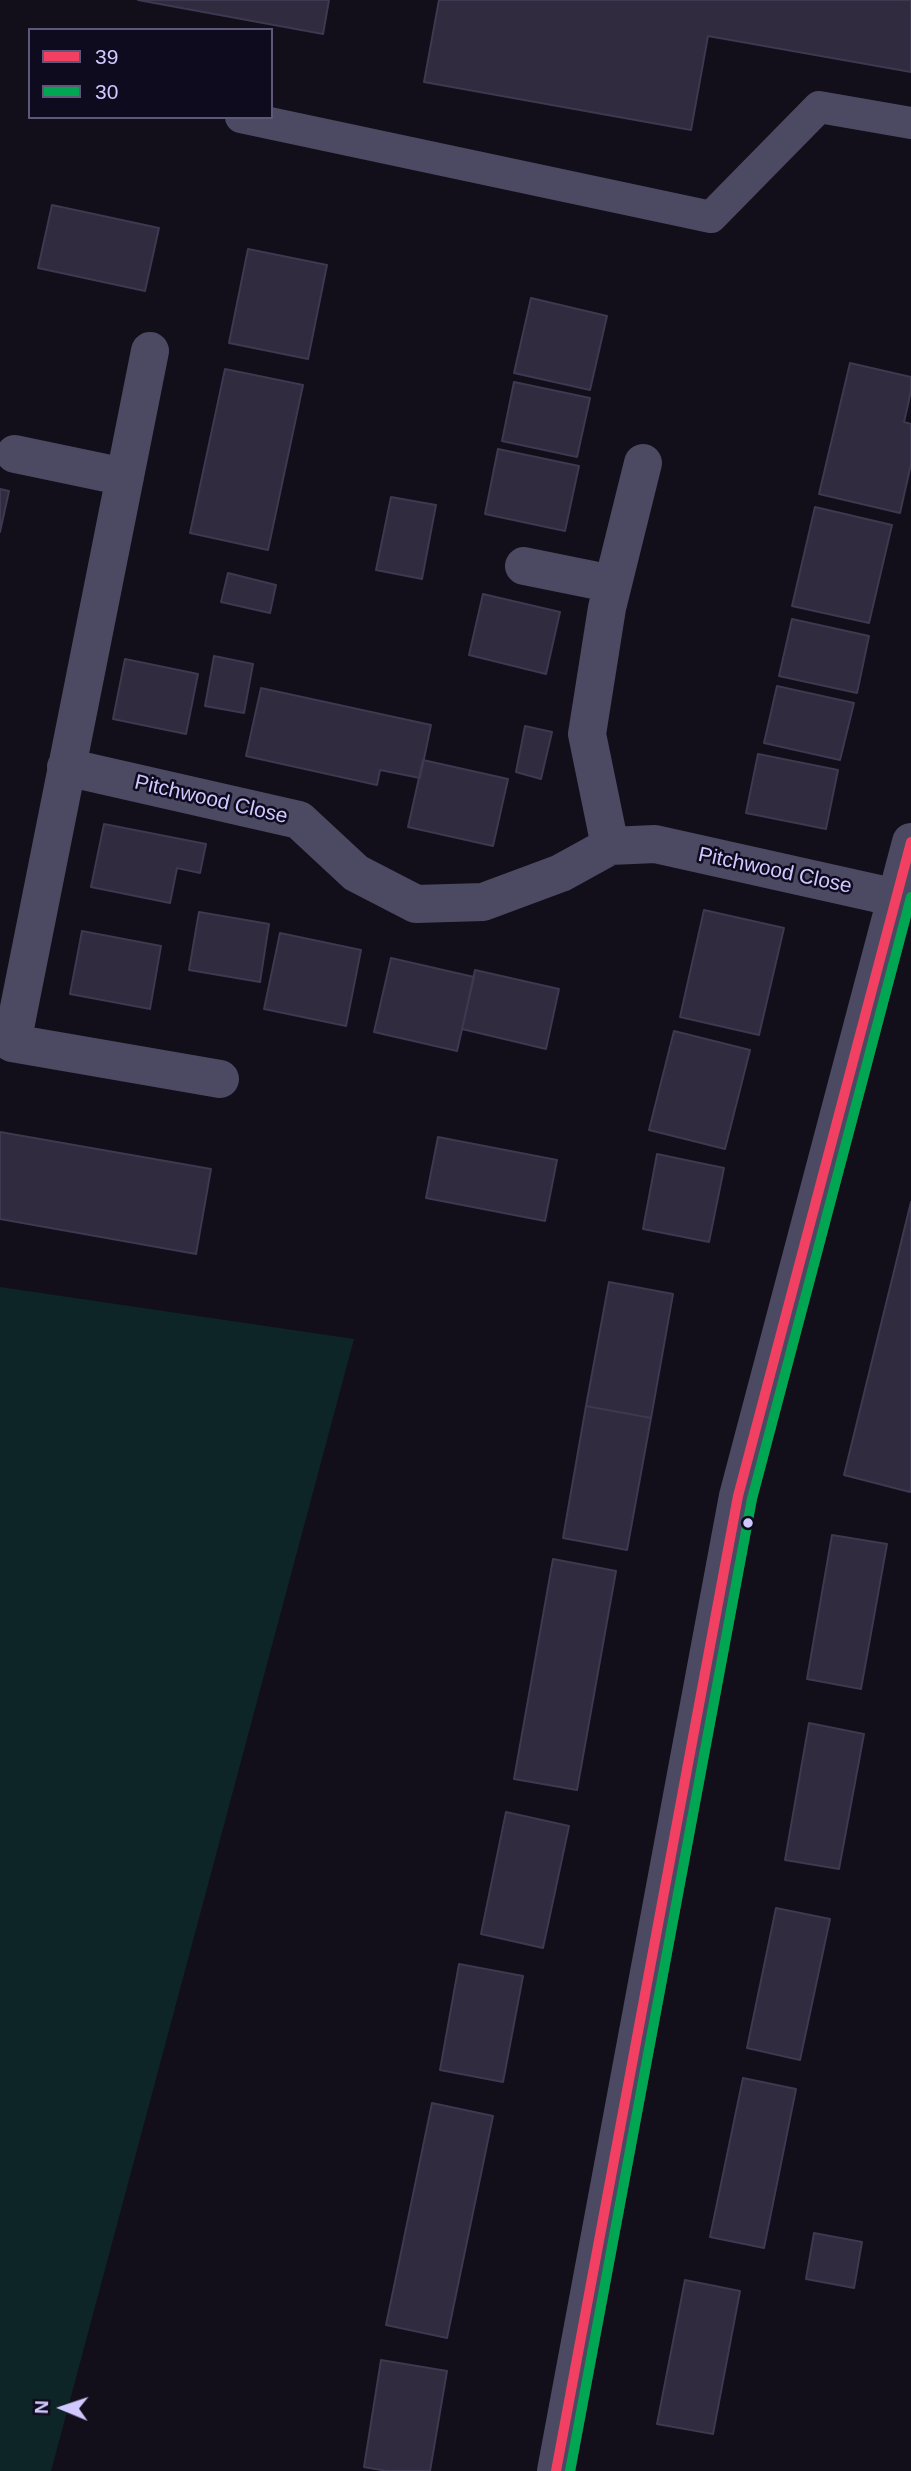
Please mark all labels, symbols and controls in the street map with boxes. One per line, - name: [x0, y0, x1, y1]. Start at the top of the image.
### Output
- legend: [28, 28, 273, 119]
- text: 39: [95, 45, 118, 68]
- text: 30: [95, 80, 118, 103]
- street label: Pitchwood Close: [132, 770, 290, 830]
- street label: Pitchwood Close: [696, 842, 854, 900]
- unlabelled marker: [741, 1516, 755, 1530]
- north arrow: [28, 2373, 98, 2443]
- text: N: [31, 2400, 52, 2414]

